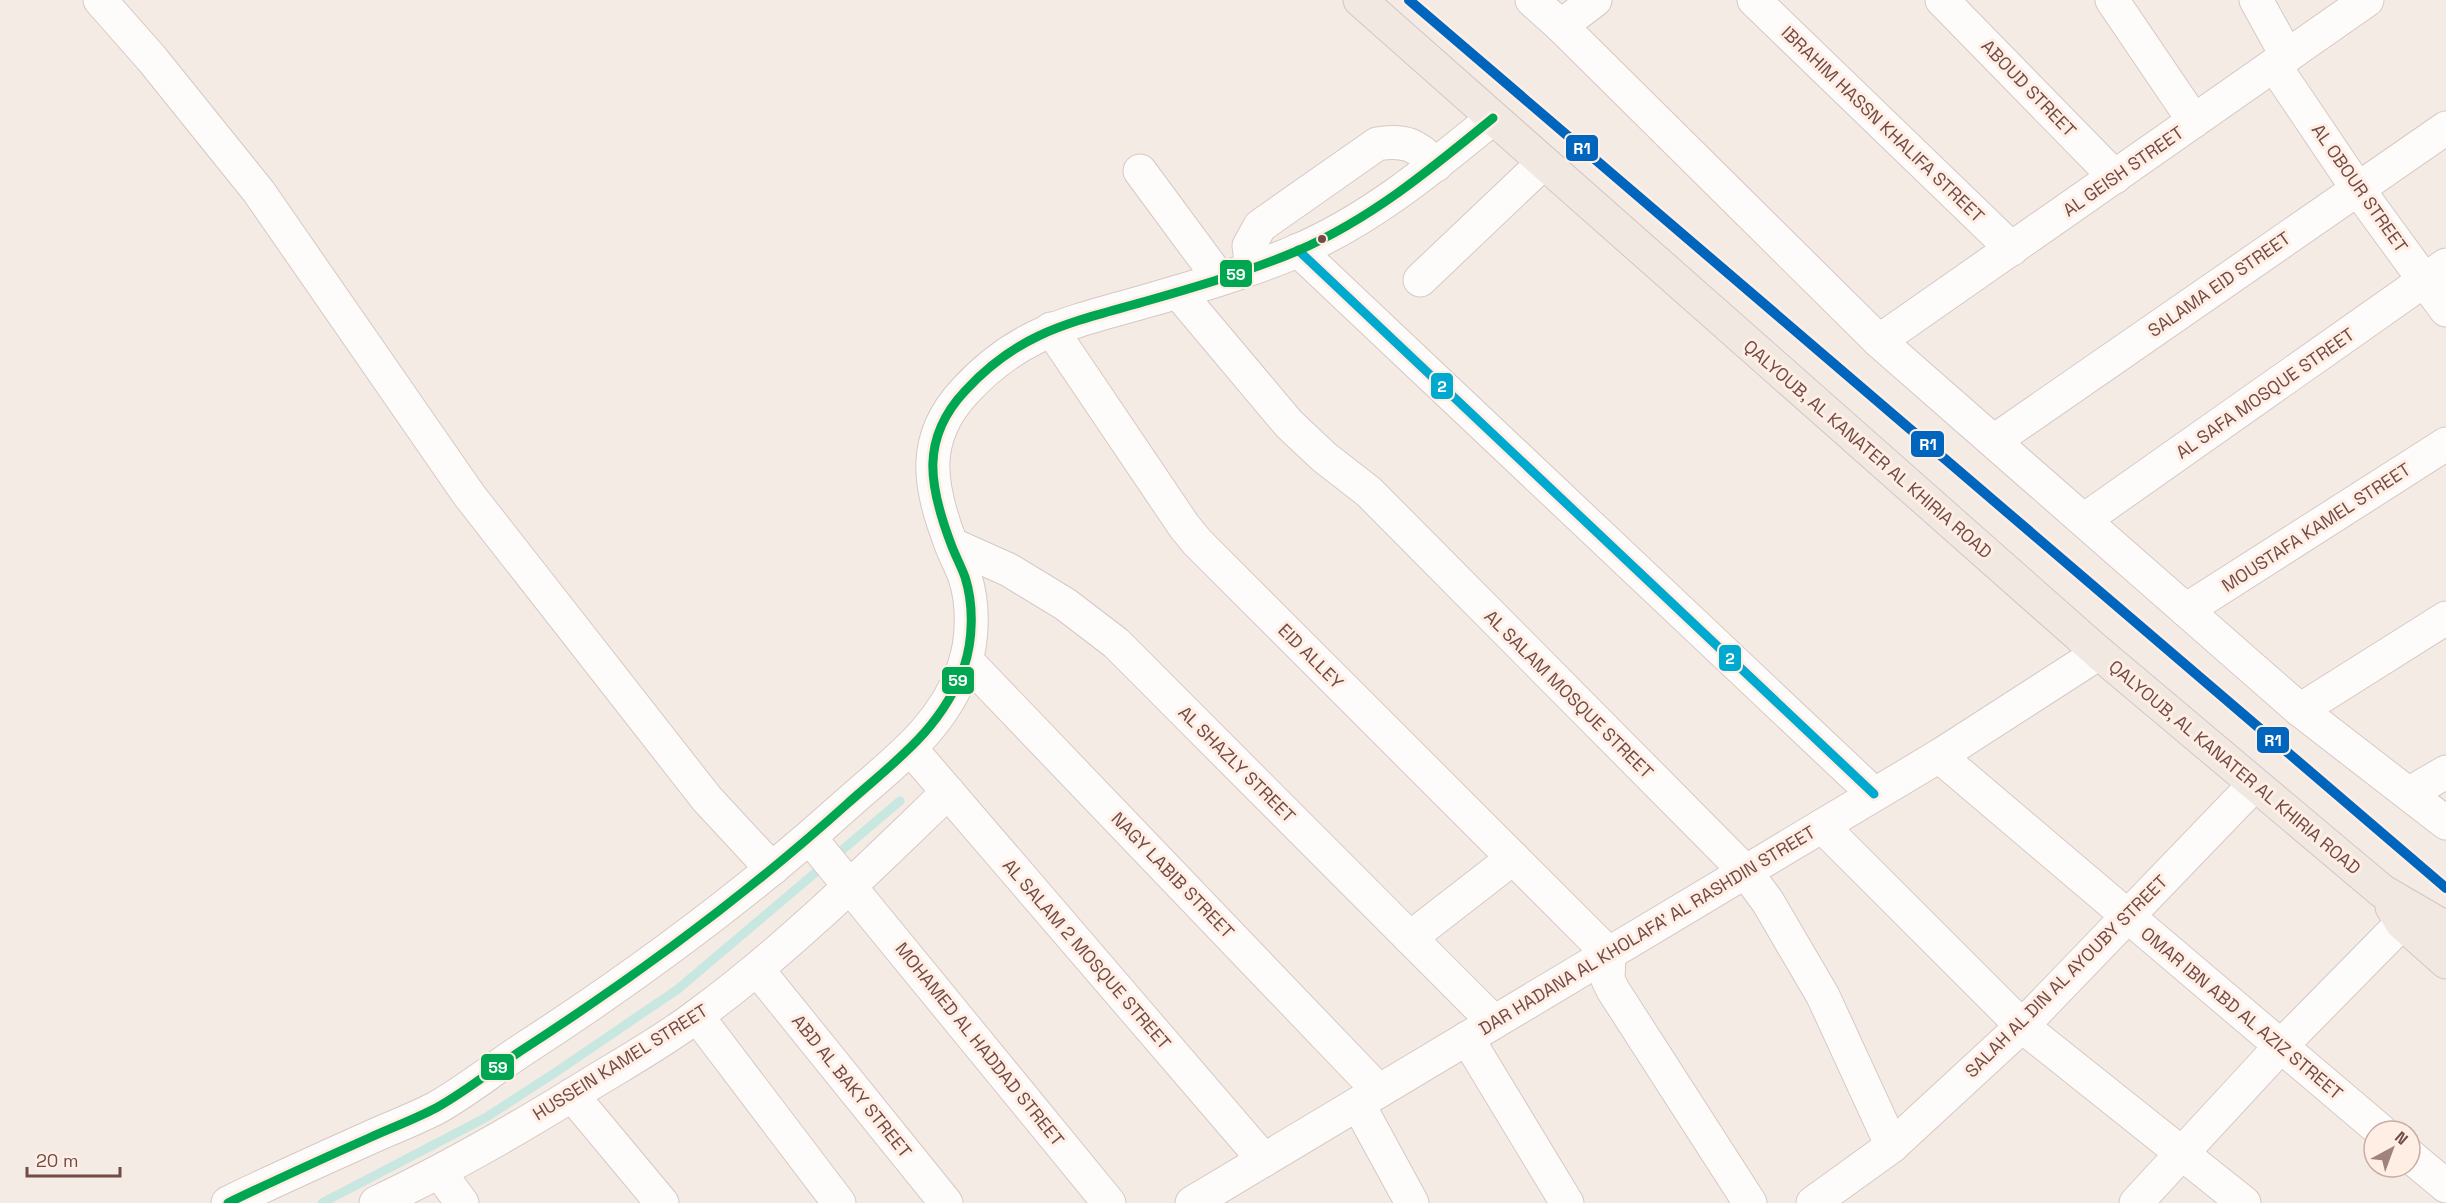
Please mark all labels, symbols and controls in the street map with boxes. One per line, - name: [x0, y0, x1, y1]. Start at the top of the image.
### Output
- street label: IBRAHIM HASSN KHALIFA STREET: [1777, 21, 1990, 228]
- street label: ABOUD STREET: [1977, 34, 2082, 142]
- street label: AL OBOUR STREET: [2307, 119, 2413, 257]
- street label: AL GEISH STREET: [2058, 120, 2188, 221]
- line badge: R1: [1565, 134, 1599, 162]
- text: R1: [1573, 138, 1591, 159]
- street label: SALAMA EID STREET: [2143, 226, 2295, 342]
- unlabelled marker: [1316, 233, 1328, 245]
- line badge: 59: [1219, 259, 1253, 288]
- text: 59: [1226, 264, 1246, 285]
- street label: AL SAFA MOSQUE STREET: [2171, 322, 2359, 464]
- street label: QALYOUB, AL KANATER AL KHIRIA ROAD: [1739, 335, 1997, 563]
- line badge: 2: [1430, 372, 1454, 400]
- text: 2: [1437, 376, 1447, 397]
- line badge: R1: [1910, 430, 1945, 458]
- text: R1: [1919, 434, 1937, 455]
- street label: MOUSTAFA KAMEL STREET: [2217, 457, 2415, 597]
- street label: AL SALAM MOSQUE STREET: [1480, 605, 1659, 784]
- street label: EID ALLEY: [1274, 619, 1348, 693]
- line badge: 2: [1718, 644, 1742, 672]
- text: 2: [1725, 648, 1735, 669]
- street label: QALYOUB, AL KANATER AL KHIRIA ROAD: [2104, 655, 2366, 879]
- line badge: 59: [941, 666, 975, 695]
- text: 59: [948, 670, 968, 691]
- street label: AL SHAZLY STREET: [1174, 701, 1301, 828]
- line badge: R1: [2256, 726, 2290, 754]
- text: R1: [2264, 730, 2282, 751]
- street label: NAGY LABIB STREET: [1107, 807, 1240, 943]
- street label: DAR HADANA AL KHOLAFA' AL RASHDIN STREET: [1474, 820, 1820, 1040]
- street label: AL SALAM 2 MOSQUE STREET: [998, 854, 1176, 1054]
- street label: SALAH AL DIN AL AYOUBY STREET: [1960, 869, 2173, 1082]
- street label: OMAR IBN ABD AL AZIZ STREET: [2136, 922, 2348, 1105]
- street label: MOHAMED AL HADDAD STREET: [891, 937, 1070, 1151]
- street label: HUSSEIN KAMEL STREET: [528, 998, 712, 1125]
- street label: ABD AL BAKY STREET: [787, 1010, 917, 1163]
- line badge: 59: [480, 1053, 515, 1081]
- text: 59: [488, 1057, 508, 1078]
- north arrow: [2362, 1119, 2422, 1179]
- text: N: [2391, 1127, 2412, 1150]
- scale bar: [27, 1140, 120, 1178]
- text: 20 m: [36, 1149, 79, 1172]

